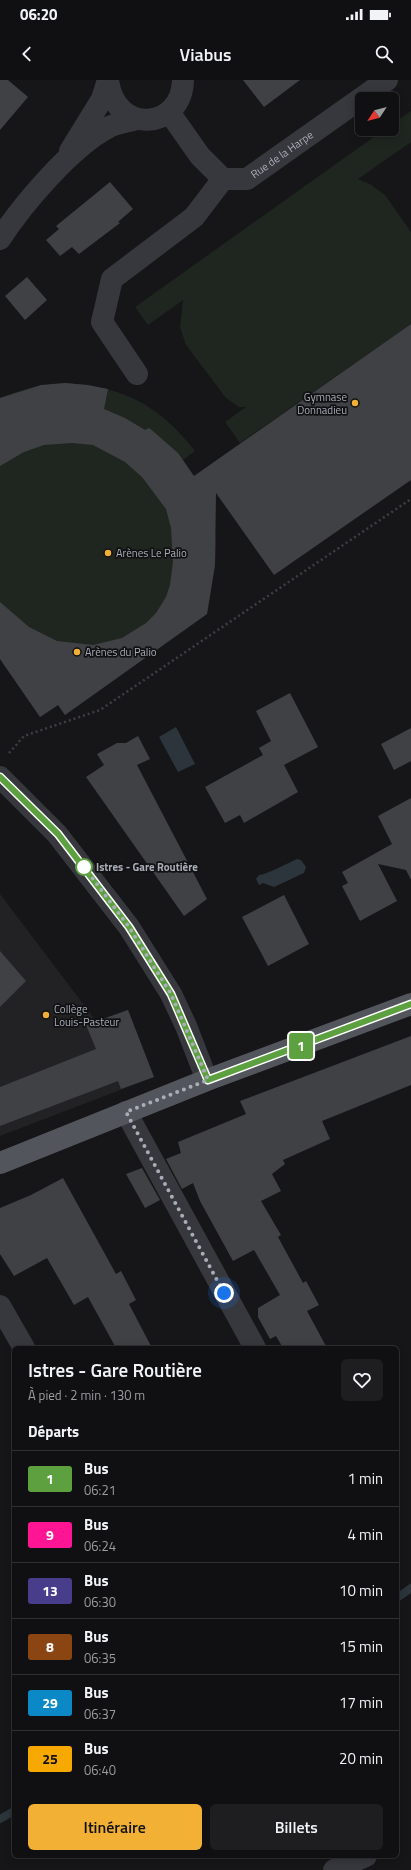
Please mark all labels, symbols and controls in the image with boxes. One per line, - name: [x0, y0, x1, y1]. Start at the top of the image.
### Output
- text: 06:20: [20, 3, 57, 26]
- text: Viabus: [179, 41, 232, 68]
- icon: back: [16, 43, 38, 65]
- icon: search: [373, 43, 395, 65]
- north arrow: [355, 92, 399, 136]
- map controls: [355, 92, 399, 136]
- street label: Rue de la Harpe: [247, 127, 317, 182]
- place label: Gymnase Donnadieu: [297, 389, 347, 418]
- marker: Gymnase Donnadieu: [350, 398, 360, 408]
- place label: Arènes Le Palio: [116, 545, 187, 561]
- marker: Arènes Le Palio: [103, 548, 113, 558]
- place label: Arènes du Palio: [85, 644, 157, 660]
- marker: Arènes du Palio: [72, 647, 82, 657]
- marker: Istres - Gare Routière: [75, 858, 93, 876]
- place label: Istres - Gare Routière: [96, 859, 198, 875]
- place label: Collège Louis-Pasteur: [54, 1001, 119, 1030]
- marker: Collège Louis-Pasteur: [41, 1010, 51, 1020]
- line badge: 1: [288, 1033, 314, 1059]
- text: 1: [297, 1035, 305, 1056]
- your location: [214, 1283, 234, 1303]
- text: Istres - Gare Routière: [28, 1355, 202, 1384]
- button: heart: [341, 1359, 383, 1401]
- text: À pied · 2 min · 130 m: [28, 1385, 145, 1405]
- text: Départs: [28, 1420, 79, 1443]
- text: Bus: [84, 1457, 109, 1480]
- text: 1 min: [347, 1467, 383, 1490]
- text: 1: [46, 1468, 54, 1489]
- text: 06:21: [84, 1480, 116, 1500]
- text: Bus: [84, 1513, 109, 1536]
- text: 4 min: [347, 1523, 383, 1546]
- text: 9: [46, 1524, 54, 1545]
- text: 06:24: [84, 1536, 116, 1556]
- text: Bus: [84, 1569, 109, 1592]
- text: 10 min: [339, 1579, 383, 1602]
- text: 13: [42, 1580, 58, 1601]
- text: 06:30: [84, 1592, 116, 1612]
- text: Bus: [84, 1625, 109, 1648]
- text: 15 min: [339, 1635, 383, 1658]
- text: 8: [46, 1636, 54, 1657]
- text: 06:35: [84, 1648, 116, 1668]
- text: Bus: [84, 1681, 109, 1704]
- text: 17 min: [339, 1691, 383, 1714]
- text: 29: [42, 1692, 58, 1713]
- text: 06:37: [84, 1704, 116, 1724]
- text: Bus: [84, 1737, 109, 1760]
- text: 20 min: [339, 1747, 383, 1770]
- text: 25: [42, 1748, 58, 1769]
- text: 06:40: [84, 1760, 116, 1780]
- button: Itinéraire: [28, 1804, 202, 1850]
- button: Billets: [210, 1804, 383, 1850]

